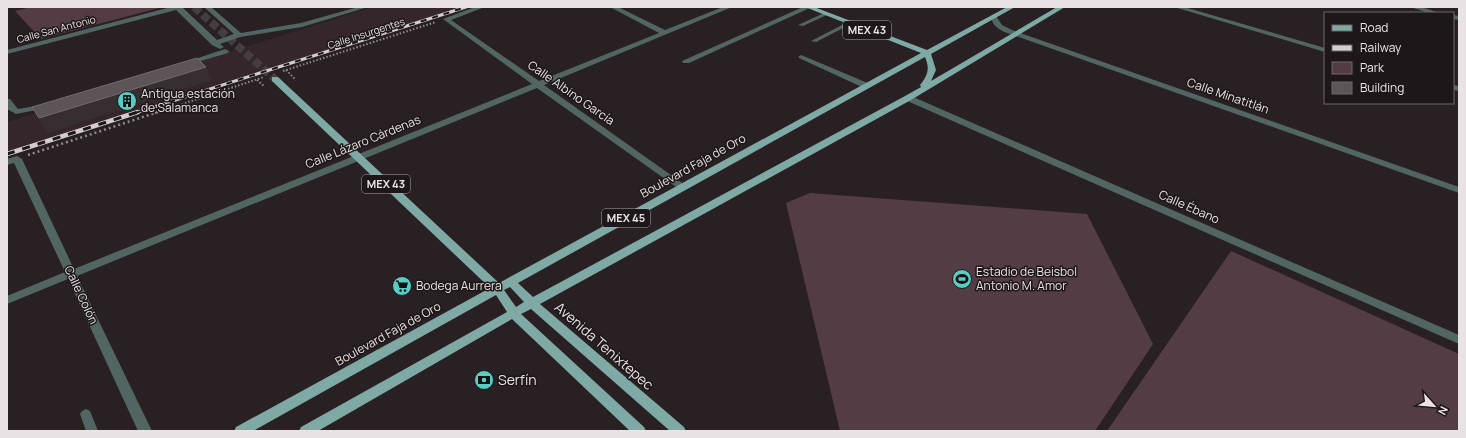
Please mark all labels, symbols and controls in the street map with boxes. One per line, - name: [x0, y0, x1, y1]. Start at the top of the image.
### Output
- street label: Calle San Antonio: [15, 12, 97, 46]
- legend: [1324, 12, 1454, 104]
- street label: Calle Insurgentes: [326, 14, 406, 52]
- text: Road: [1360, 19, 1388, 36]
- road number: MEX 43: [843, 21, 891, 39]
- text: Railway: [1360, 39, 1402, 56]
- street label: Calle Albino García: [524, 56, 618, 129]
- text: Park: [1360, 59, 1385, 76]
- street label: Calle Minatitlán: [1185, 73, 1272, 118]
- text: Building: [1360, 79, 1404, 96]
- place label: Antigua estación de Salamanca: [141, 85, 235, 116]
- building icon: Antigua estación de Salamanca: [116, 90, 138, 112]
- street label: Calle Lázaro Cárdenas: [303, 111, 423, 172]
- street label: Boulevard Faja de Oro: [637, 129, 749, 202]
- road number: MEX 43: [362, 175, 410, 193]
- street label: Calle Ébano: [1156, 186, 1222, 228]
- road number: MEX 45: [602, 209, 650, 227]
- street label: Calle Colón: [60, 263, 102, 327]
- place label: Estadio de Beisbol Antonio M. Amor: [976, 263, 1077, 294]
- sports icon: Estadio de Beisbol Antonio M. Amor: [951, 268, 973, 290]
- supermarket icon: Bodega Aurrera: [391, 275, 413, 297]
- place label: Bodega Aurrera: [416, 277, 502, 294]
- street label: Boulevard Faja de Oro: [332, 297, 444, 370]
- street label: Avenida Tenixtepec: [551, 297, 658, 394]
- bank icon: Serfín: [473, 369, 495, 391]
- place label: Serfín: [498, 370, 537, 389]
- north arrow: [1414, 386, 1454, 426]
- text: N: [1435, 404, 1452, 418]

